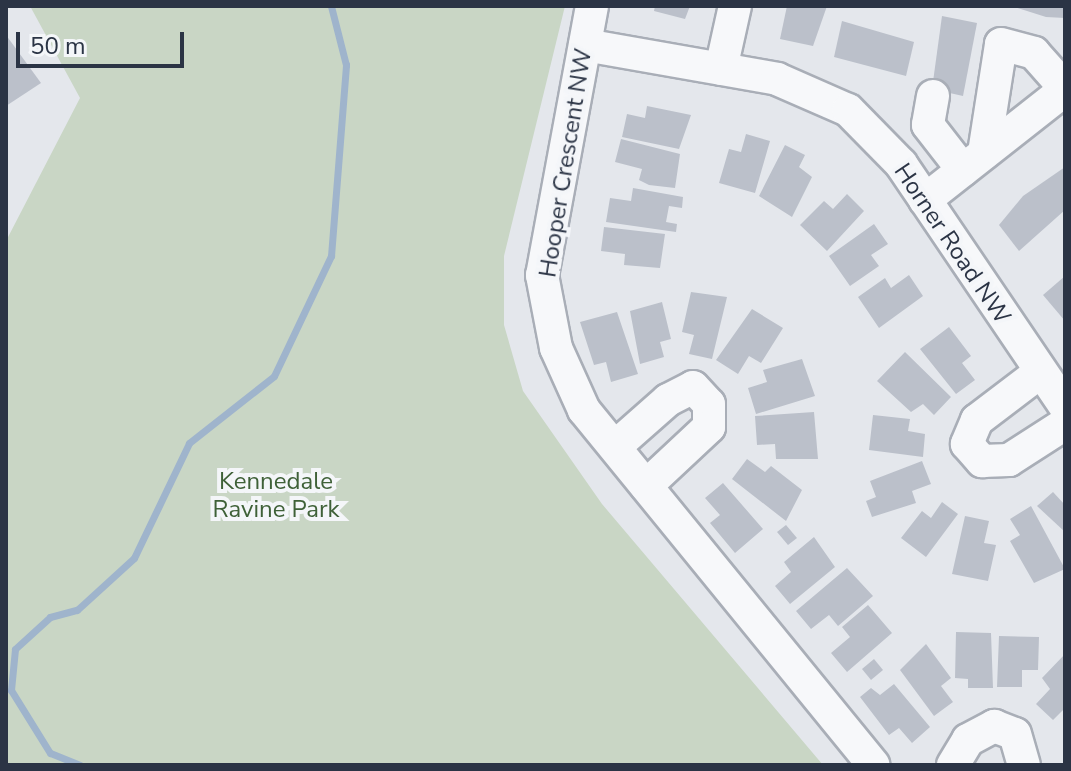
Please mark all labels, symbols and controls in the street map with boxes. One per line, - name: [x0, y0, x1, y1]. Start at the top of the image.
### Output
- scale bar: [20, 16, 188, 66]
- text: 50 m: [30, 30, 86, 62]
- street label: Hooper Crescent NW: [534, 46, 598, 280]
- street label: Horner Road NW: [888, 158, 1016, 330]
- park label: Kennedale Ravine Park: [212, 468, 340, 524]

